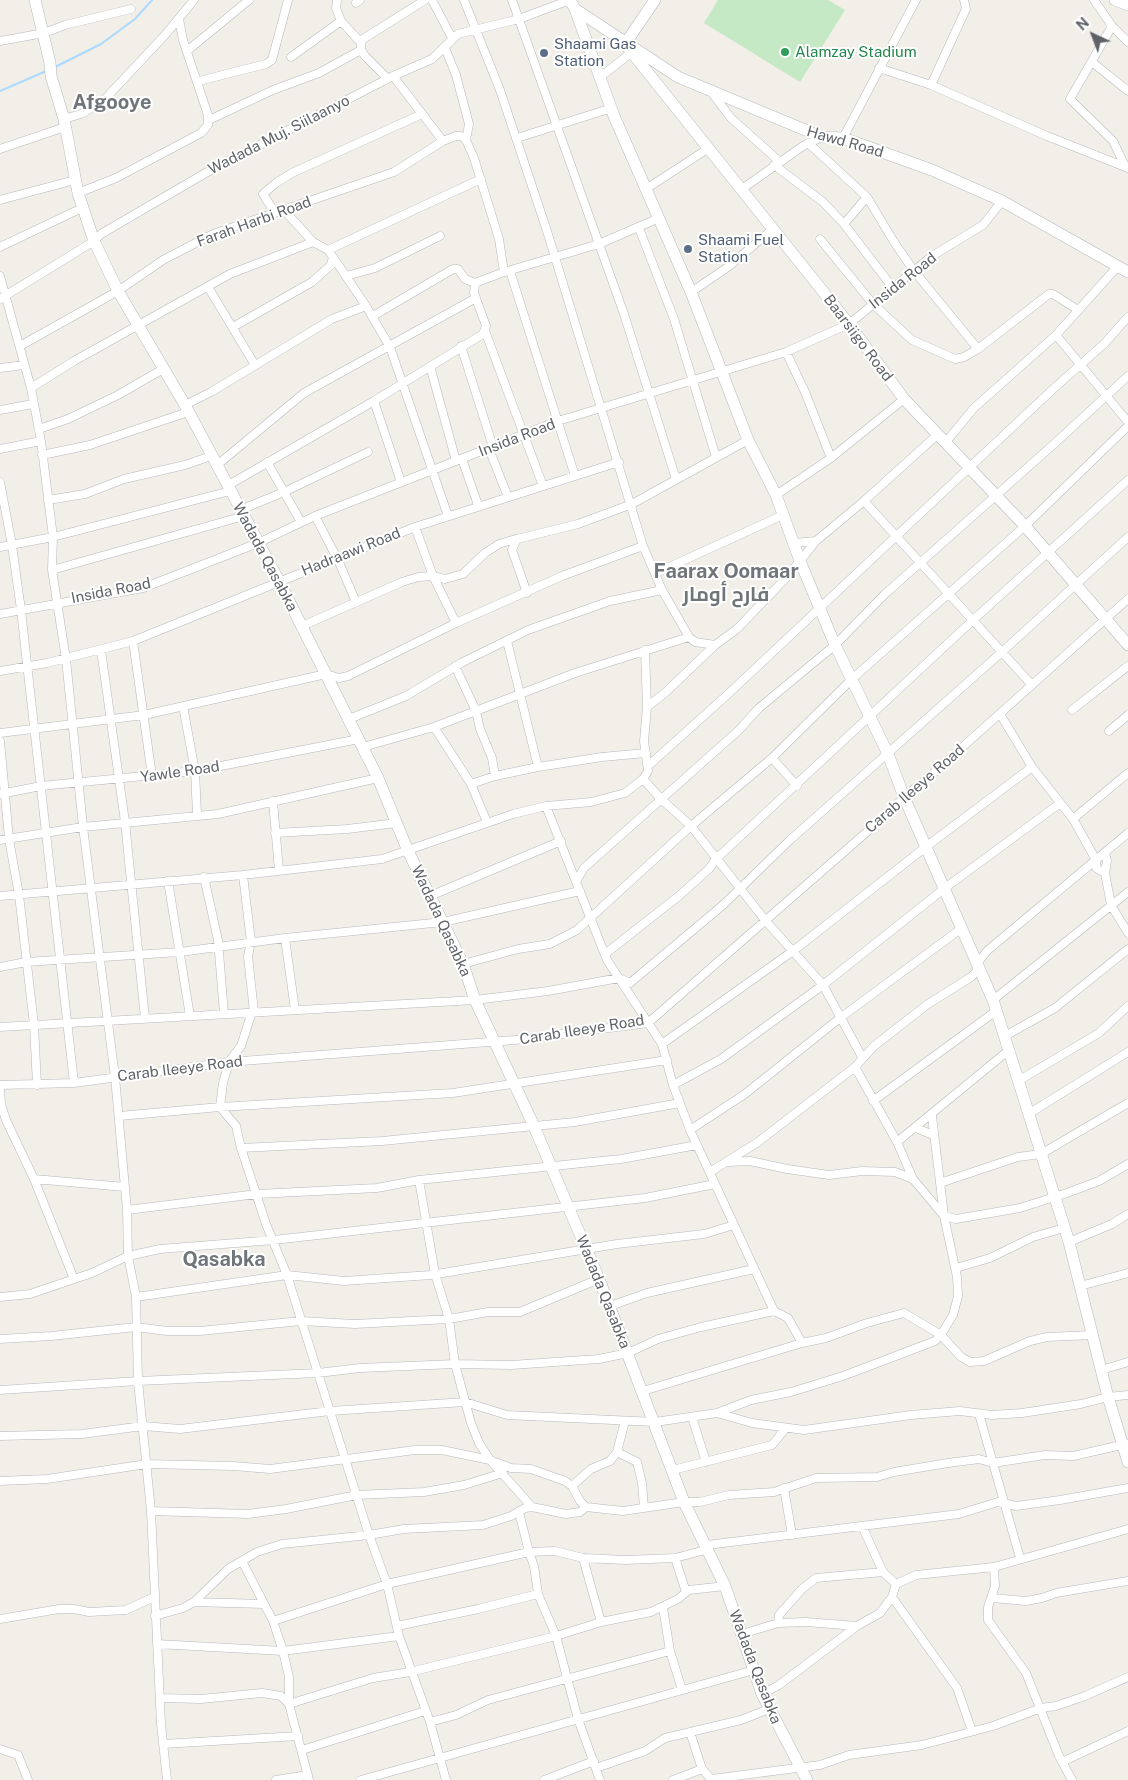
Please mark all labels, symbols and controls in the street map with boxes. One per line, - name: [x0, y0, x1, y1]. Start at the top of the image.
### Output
- north arrow: [1068, 10, 1118, 60]
- text: N: [1073, 14, 1092, 34]
- place label: Shaami Gas Station: [554, 35, 636, 70]
- place label: Alamzay Stadium: [795, 43, 917, 61]
- marker: Alamzay Stadium: [779, 46, 791, 58]
- marker: Shaami Gas Station: [538, 47, 550, 59]
- district label: Afgooye: [72, 91, 152, 115]
- street label: Wadada Muj. Siilaanyo: [205, 91, 353, 179]
- street label: Hawd Road: [804, 122, 886, 162]
- street label: Farah Harbi Road: [194, 193, 314, 251]
- place label: Shaami Fuel Station: [698, 231, 784, 266]
- marker: Shaami Fuel Station: [682, 243, 694, 255]
- street label: Insida Road: [866, 249, 940, 313]
- street label: Baarsiigo Road: [819, 291, 897, 385]
- street label: Insida Road: [476, 415, 558, 461]
- street label: Wadada Qasabka: [229, 499, 301, 615]
- street label: Hadraawi Road: [299, 524, 403, 580]
- district label: Faarax Oomaar فارح أومار: [653, 560, 799, 607]
- street label: Insida Road: [70, 574, 152, 608]
- street label: Carab Ileeye Road: [862, 741, 968, 837]
- street label: Yawle Road: [139, 758, 221, 786]
- street label: Wadada Qasabka: [407, 862, 475, 980]
- street label: Carab Ileeye Road: [518, 1011, 646, 1049]
- street label: Carab Ileeye Road: [116, 1052, 244, 1086]
- street label: Wadada Qasabka: [572, 1233, 634, 1351]
- district label: Qasabka: [183, 1248, 265, 1272]
- street label: Wadada Qasabka: [725, 1607, 785, 1727]

